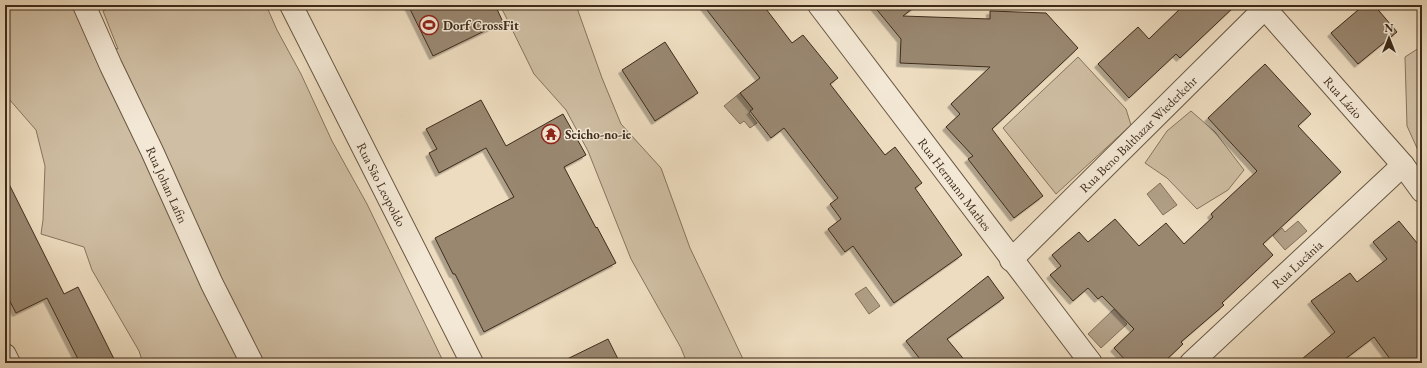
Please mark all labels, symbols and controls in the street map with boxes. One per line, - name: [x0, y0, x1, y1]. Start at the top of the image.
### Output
- sports icon: Dorf CrossFit: [418, 14, 440, 36]
- place label: Dorf CrossFit: [443, 17, 519, 34]
- north arrow: [1369, 18, 1409, 58]
- text: N: [1385, 21, 1394, 35]
- street label: Rua Beno Balthazar Wiederkehr: [1076, 71, 1201, 196]
- street label: Rua Lázio: [1320, 73, 1367, 122]
- temple icon: Seicho-no-ie: [540, 123, 562, 145]
- place label: Seicho-no-ie: [565, 126, 632, 143]
- street label: Rua Hermann Mathes: [914, 134, 996, 234]
- street label: Rua São Leopoldo: [353, 139, 410, 229]
- street label: Rua Johan Lafin: [142, 144, 192, 226]
- street label: Rua Lucânia: [1268, 235, 1327, 292]

